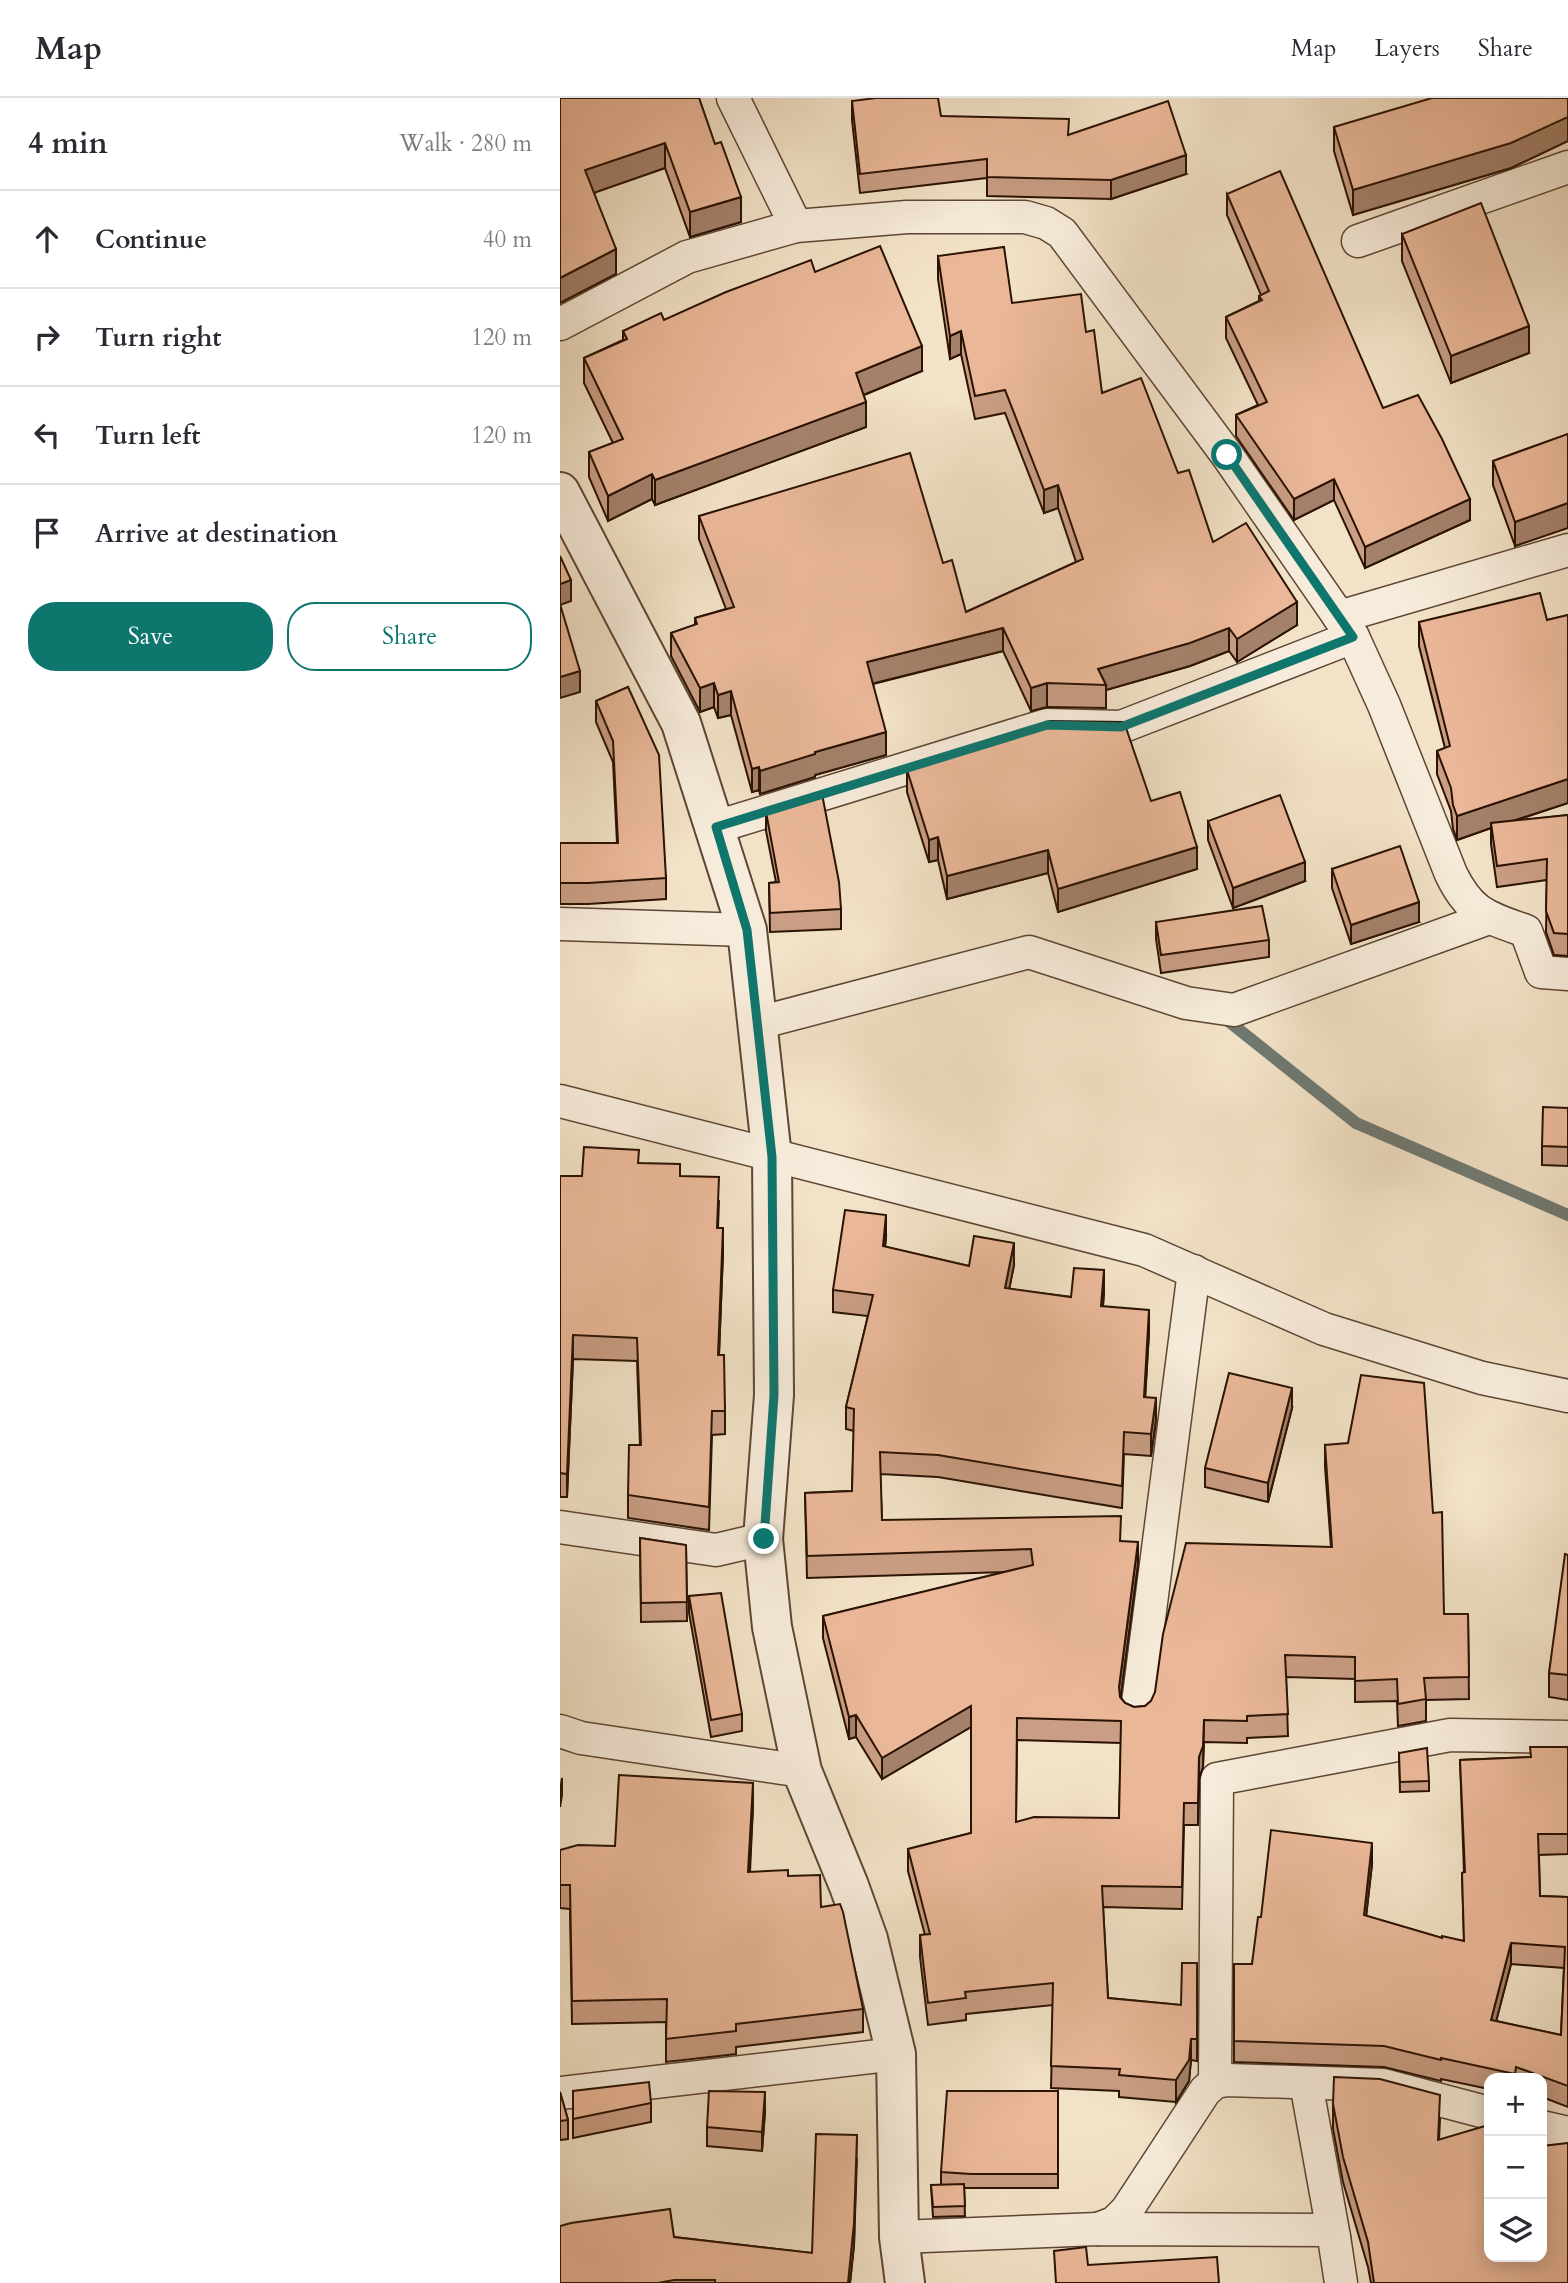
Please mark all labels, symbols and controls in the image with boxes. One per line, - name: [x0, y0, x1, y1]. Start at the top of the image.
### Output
- text: Map: [35, 26, 102, 71]
- text: Map: [1291, 32, 1337, 65]
- text: Layers: [1375, 32, 1440, 65]
- text: Share: [1478, 32, 1533, 65]
- text: 4 min: [28, 123, 108, 164]
- text: Walk · 280 m: [399, 128, 532, 159]
- icon: ahead: [28, 220, 66, 258]
- text: Continue: [95, 222, 207, 257]
- text: 40 m: [483, 224, 532, 255]
- icon: right: [28, 318, 66, 356]
- text: Turn right: [95, 320, 222, 355]
- text: 120 m: [471, 322, 532, 353]
- icon: left: [28, 416, 66, 454]
- text: Turn left: [95, 418, 200, 453]
- text: 120 m: [471, 420, 532, 451]
- route start: [1211, 439, 1242, 470]
- icon: arrive: [28, 514, 66, 552]
- text: Arrive at destination: [95, 516, 338, 551]
- button: Save: [28, 602, 273, 671]
- button: Share: [287, 602, 532, 671]
- route end: [748, 1523, 779, 1554]
- map controls: [1484, 2073, 1547, 2262]
- button: +: [1484, 2073, 1547, 2136]
- button: −: [1484, 2136, 1547, 2199]
- button: layers: [1484, 2199, 1547, 2262]

